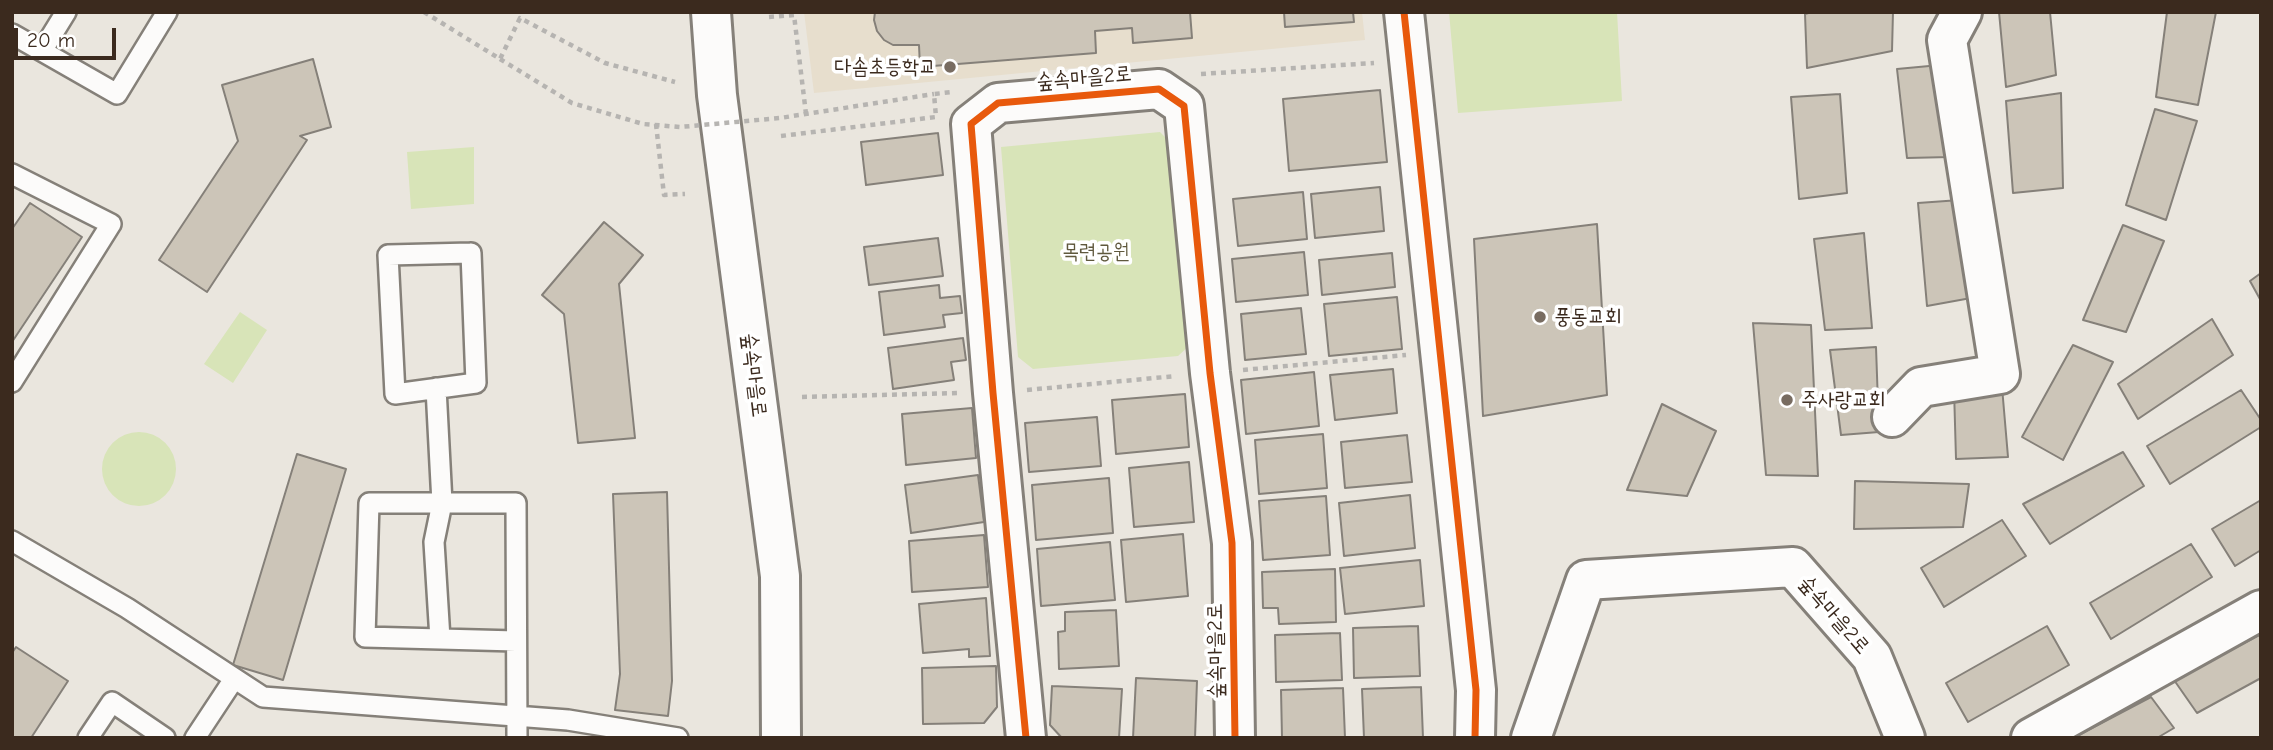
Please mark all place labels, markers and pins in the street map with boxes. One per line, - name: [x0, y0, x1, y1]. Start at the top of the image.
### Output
- place label: 다솜초등학교: [835, 54, 936, 80]
- marker: 다솜초등학교: [942, 59, 958, 75]
- place label: 풍동교회: [1554, 304, 1622, 330]
- marker: 풍동교회: [1532, 309, 1548, 325]
- place label: 주사랑교회: [1801, 387, 1885, 413]
- marker: 주사랑교회: [1779, 392, 1795, 408]

